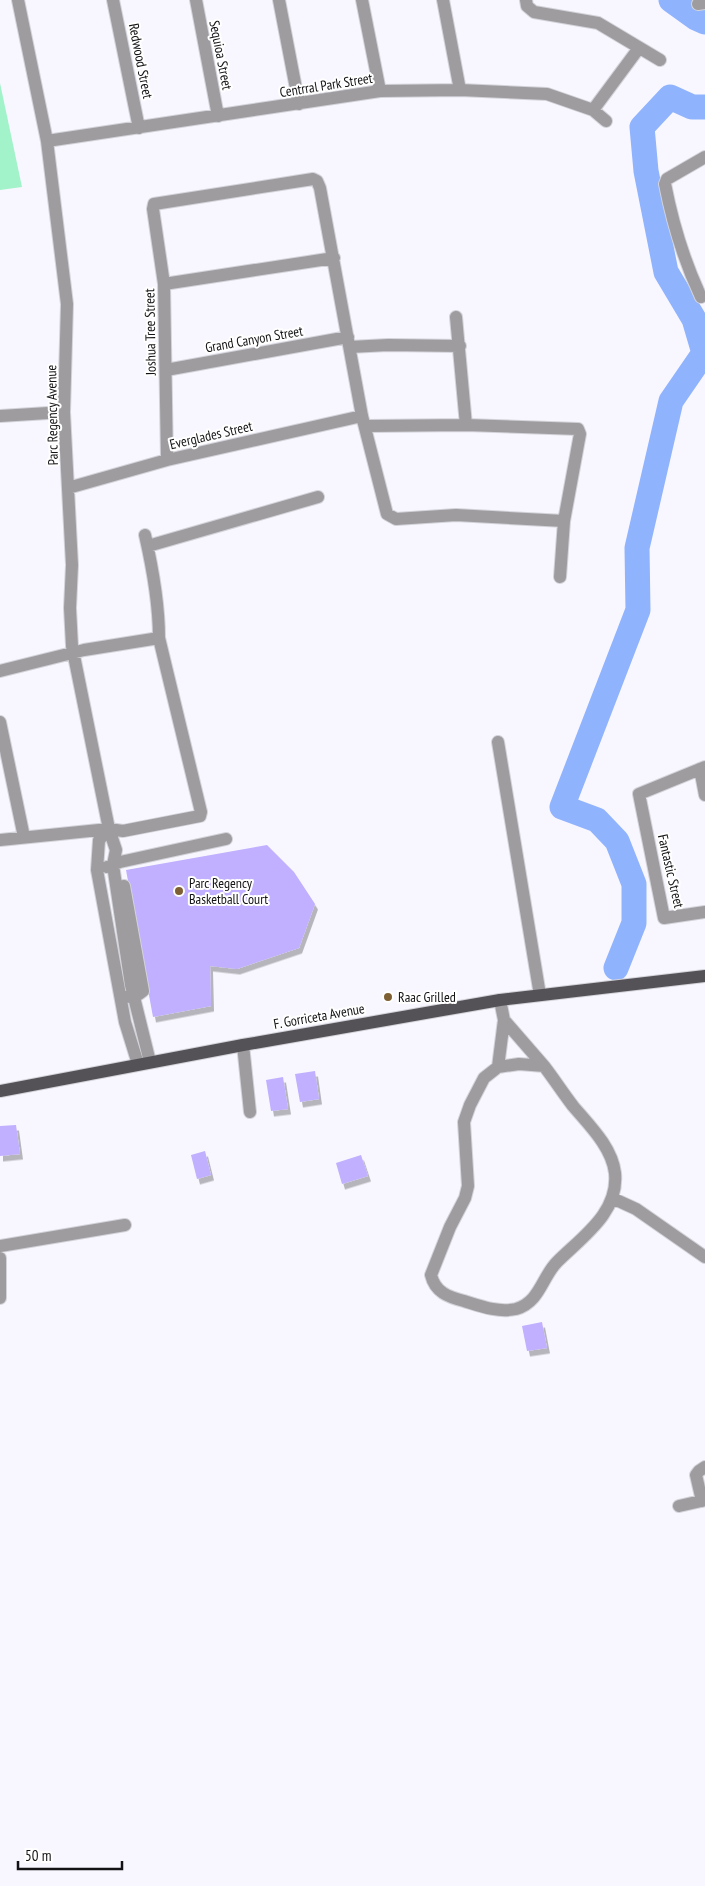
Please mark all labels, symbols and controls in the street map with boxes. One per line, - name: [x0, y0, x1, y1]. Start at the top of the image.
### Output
- street label: Sequioa Street: [205, 19, 237, 91]
- street label: Redwood Street: [125, 22, 157, 100]
- street label: Centrral Park Street: [278, 69, 374, 101]
- street label: Joshua Tree Street: [140, 288, 160, 377]
- street label: Grand Canyon Street: [204, 322, 304, 356]
- street label: Parc Regency Avenue: [42, 364, 62, 465]
- street label: Everglades Street: [168, 417, 254, 453]
- street label: Fantastic Street: [654, 832, 688, 910]
- place label: Parc Regency Basketball Court: [189, 874, 268, 908]
- marker: Parc Regency Basketball Court: [173, 885, 185, 897]
- place label: Raac Grilled: [398, 988, 456, 1006]
- marker: Raac Grilled: [382, 991, 394, 1003]
- street label: F. Gorriceta Avenue: [272, 999, 366, 1033]
- scale bar: [18, 1838, 121, 1870]
- text: 50 m: [25, 1846, 51, 1865]

